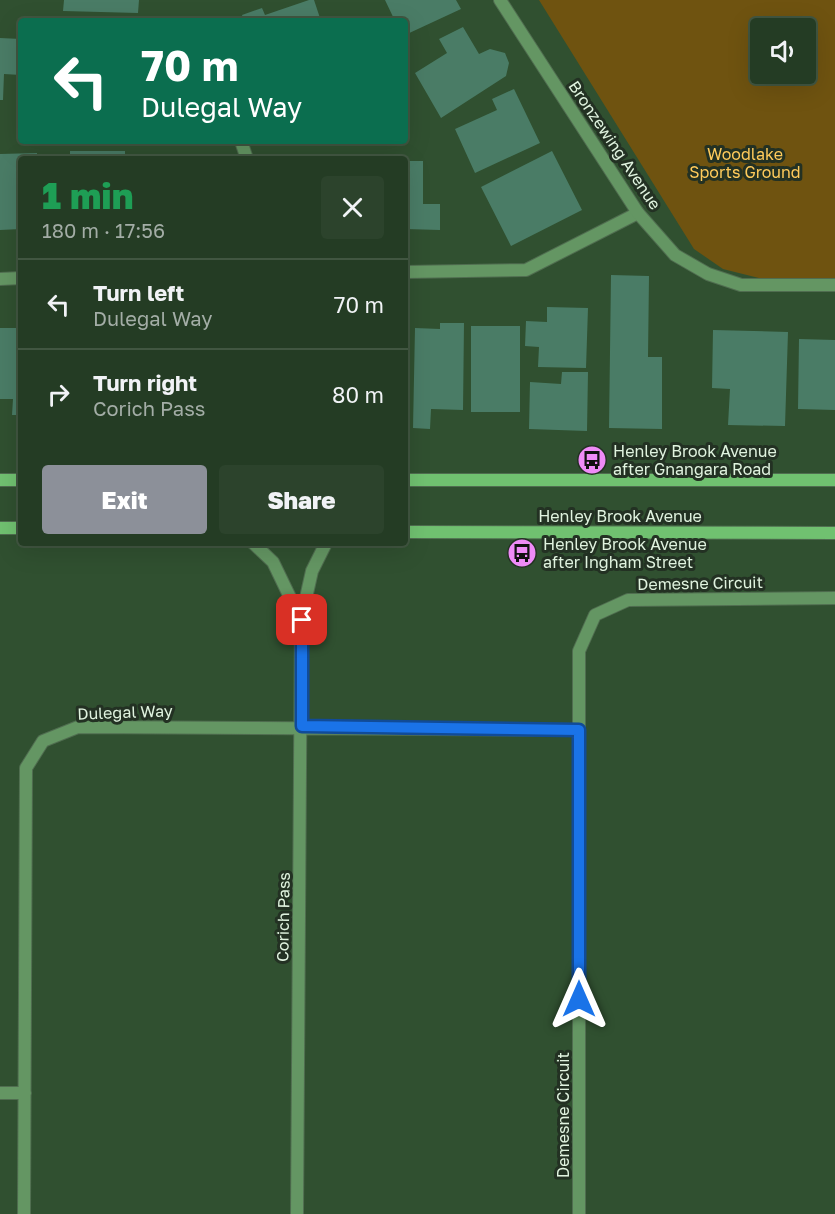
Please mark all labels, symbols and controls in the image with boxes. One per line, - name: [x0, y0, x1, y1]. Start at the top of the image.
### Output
- map controls: [750, 18, 816, 84]
- button: sound: [750, 18, 816, 84]
- text: 70 m: [141, 40, 238, 90]
- icon: left: [42, 42, 120, 120]
- street label: Bronzewing Avenue: [565, 77, 665, 213]
- text: Dulegal Way: [141, 91, 302, 123]
- park label: Woodlake Sports Ground: [689, 144, 801, 182]
- text: 1 min: [42, 174, 133, 217]
- button: close: [321, 176, 384, 239]
- text: 180 m · 17:56: [42, 218, 165, 242]
- text: Turn left: [93, 279, 184, 306]
- icon: left: [42, 288, 75, 321]
- text: 70 m: [334, 291, 384, 318]
- text: Dulegal Way: [93, 306, 212, 330]
- text: Turn right: [93, 369, 197, 396]
- icon: right: [42, 378, 75, 411]
- text: 80 m: [332, 381, 384, 408]
- text: Corich Pass: [93, 396, 205, 420]
- place label: Henley Brook Avenue after Gnangara Road: [613, 441, 777, 479]
- bus stop icon: Henley Brook Avenue after Gnangara Road: [576, 444, 608, 476]
- button: Exit: [42, 465, 207, 534]
- button: Share: [219, 465, 384, 534]
- street label: Henley Brook Avenue: [538, 506, 702, 526]
- place label: Henley Brook Avenue after Ingham Street: [543, 534, 707, 572]
- bus stop icon: Henley Brook Avenue after Ingham Street: [506, 537, 538, 569]
- street label: Demesne Circuit: [637, 572, 763, 594]
- pin: [276, 594, 327, 645]
- icon: arrive: [285, 603, 318, 636]
- street label: Dulegal Way: [77, 700, 173, 724]
- street label: Corich Pass: [272, 872, 294, 962]
- position arrow: [547, 967, 611, 1031]
- street label: Demesne Circuit: [553, 1052, 573, 1178]

